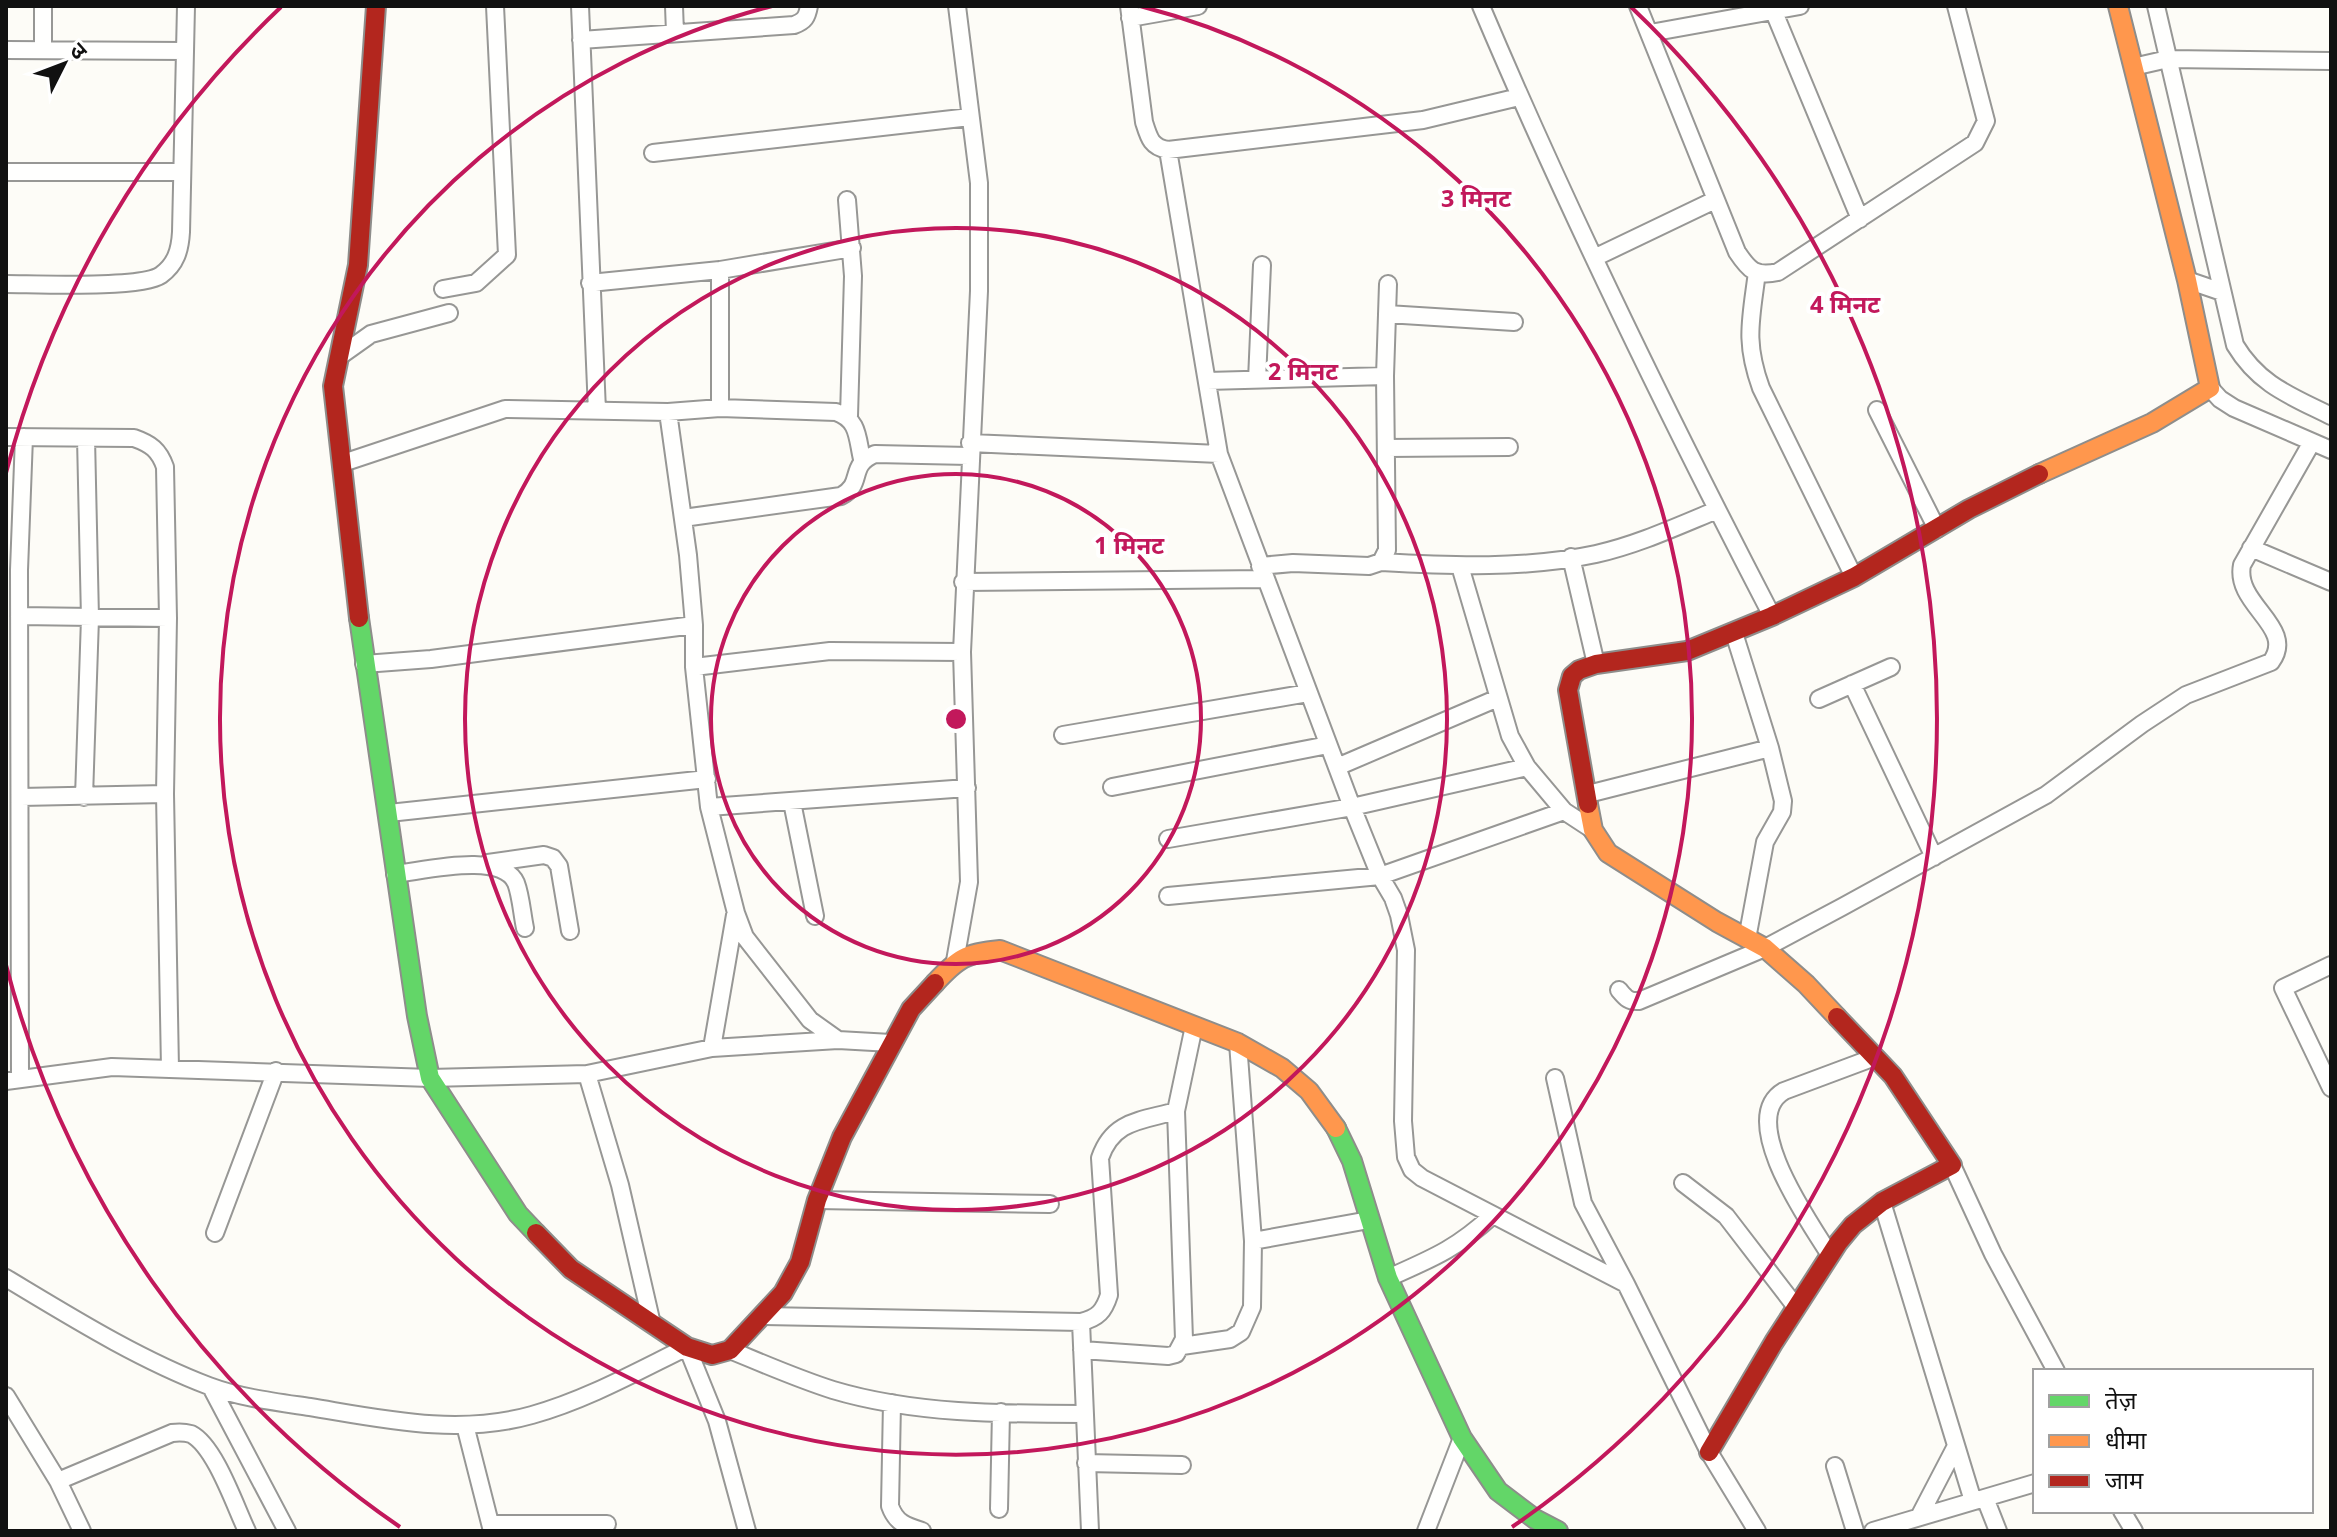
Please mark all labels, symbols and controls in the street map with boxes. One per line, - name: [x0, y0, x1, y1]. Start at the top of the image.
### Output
- north arrow: [24, 24, 104, 104]
- text: उ: [62, 38, 93, 68]
- text: 3 मिनट: [1441, 185, 1512, 217]
- text: 4 मिनट: [1810, 291, 1881, 323]
- text: 2 मिनट: [1268, 358, 1339, 390]
- text: 1 मिनट: [1094, 532, 1165, 564]
- centre of rings: [942, 705, 970, 733]
- legend: [2033, 1369, 2313, 1513]
- text: तेज़: [2105, 1387, 2138, 1419]
- text: धीमा: [2105, 1427, 2147, 1459]
- text: जाम: [2105, 1467, 2144, 1499]

